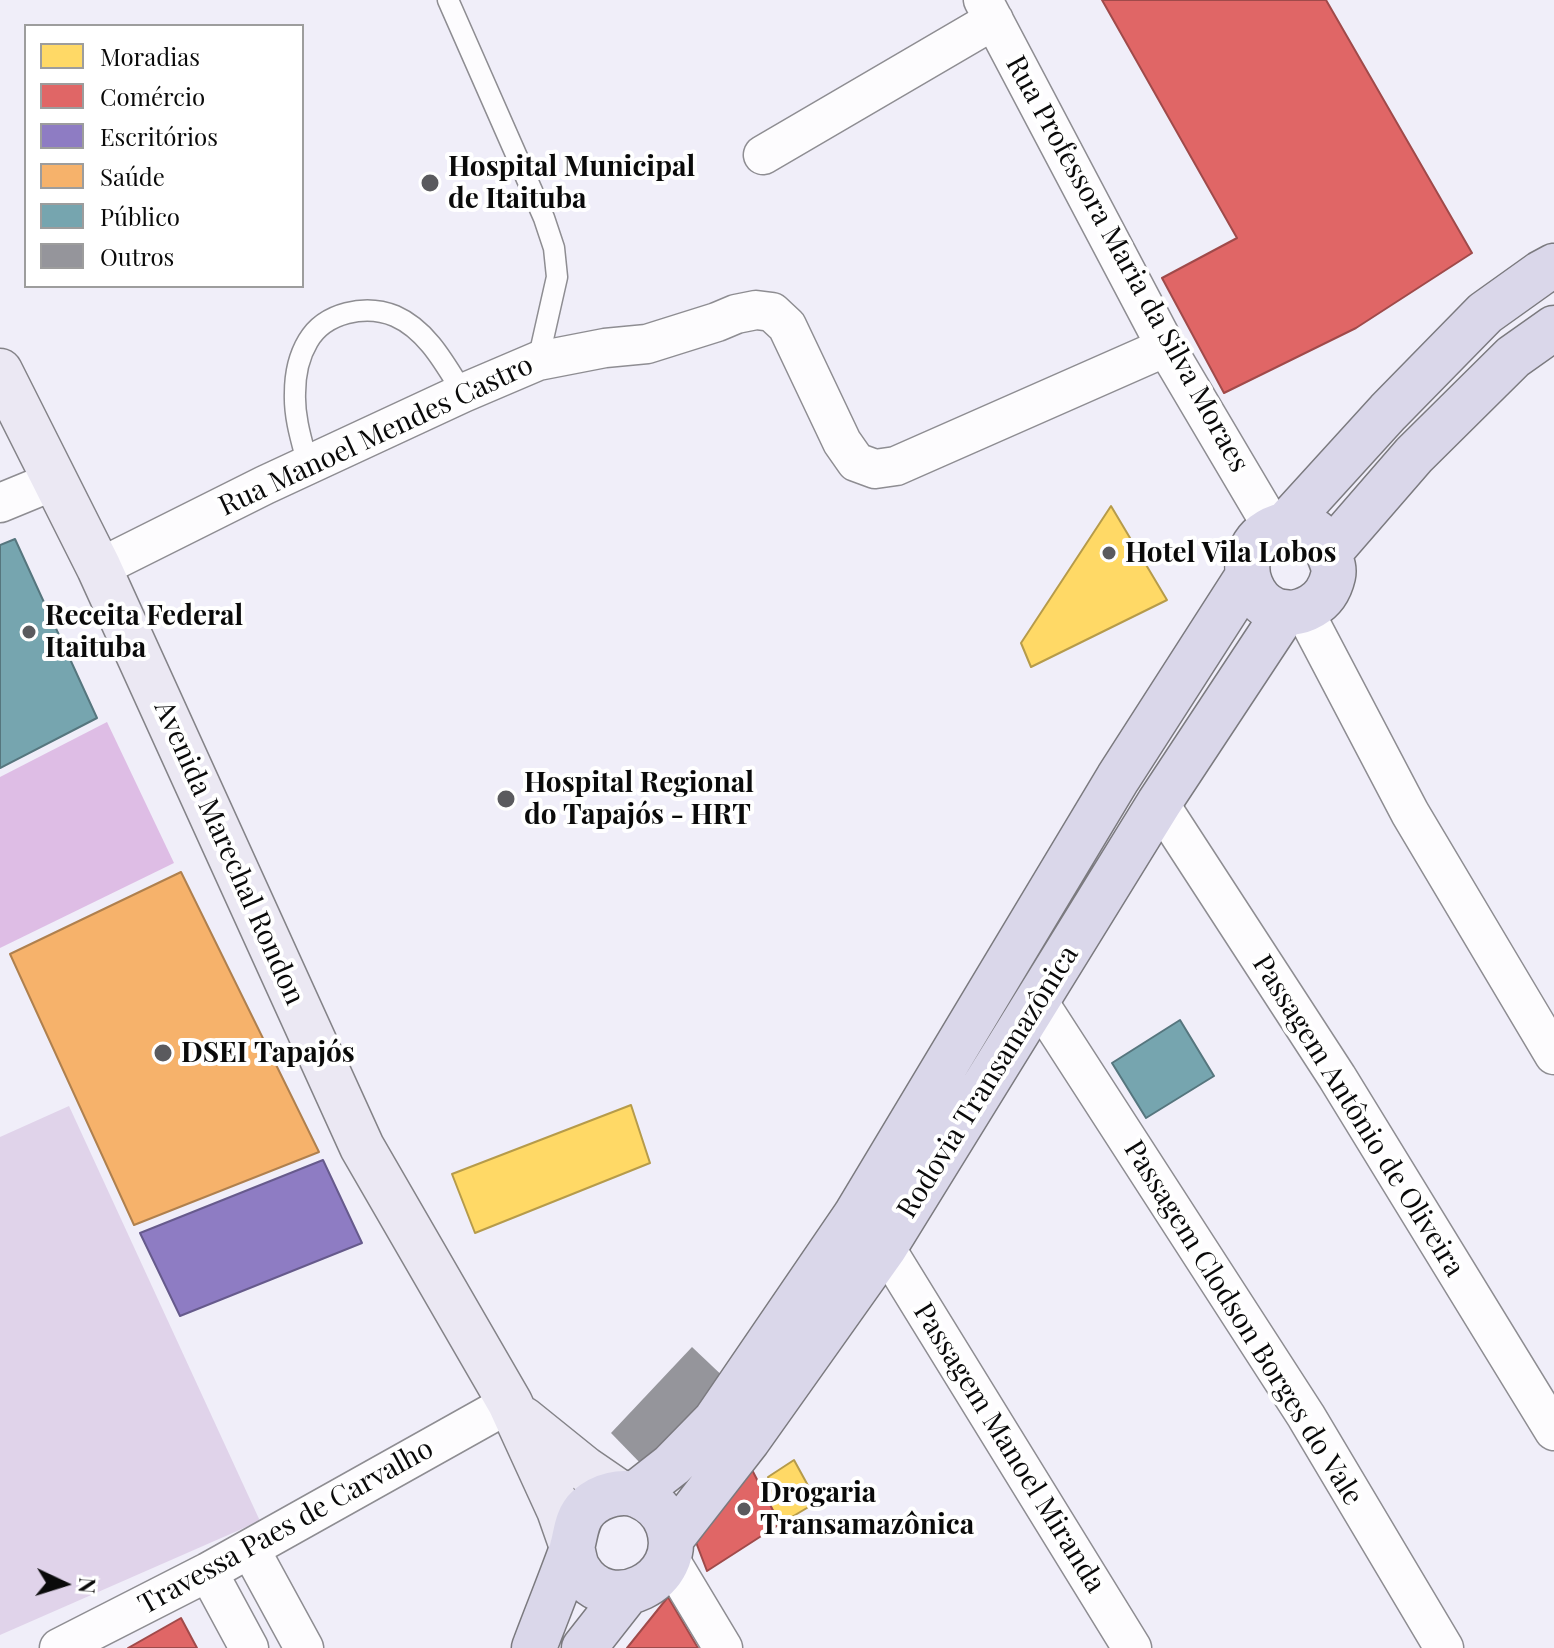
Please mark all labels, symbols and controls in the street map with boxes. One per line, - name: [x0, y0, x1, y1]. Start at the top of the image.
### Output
- legend: [24, 24, 304, 288]
- text: Moradias: [100, 40, 200, 72]
- street label: Rua Professora Maria da Silva Moraes: [998, 50, 1256, 478]
- text: Comércio: [100, 80, 205, 112]
- text: Escritórios: [100, 120, 218, 152]
- place label: Hospital Municipal de Itaituba: [448, 150, 695, 216]
- text: Saúde: [100, 160, 165, 192]
- marker: Hospital Municipal de Itaituba: [419, 172, 441, 194]
- text: Público: [100, 200, 180, 232]
- text: Outros: [100, 240, 174, 272]
- street label: Rua Manoel Mendes Castro: [214, 348, 538, 524]
- place label: Hotel Vila Lobos: [1125, 536, 1336, 570]
- marker: Hotel Vila Lobos: [1100, 544, 1118, 562]
- place label: Receita Federal Itaituba: [45, 599, 243, 665]
- marker: Receita Federal Itaituba: [20, 623, 38, 641]
- street label: Avenida Marechal Rondon: [147, 696, 311, 1010]
- place label: Hospital Regional do Tapajós - HRT: [524, 766, 754, 832]
- marker: Hospital Regional do Tapajós - HRT: [495, 788, 517, 810]
- street label: Rodovia Transamazônica: [890, 940, 1086, 1224]
- street label: Passagem Antônio de Oliveira: [1245, 949, 1471, 1283]
- place label: DSEI Tapajós: [181, 1036, 355, 1070]
- marker: DSEI Tapajós: [152, 1042, 174, 1064]
- street label: Passagem Clodson Borges do Vale: [1117, 1135, 1369, 1511]
- street label: Passagem Manoel Miranda: [906, 1297, 1112, 1599]
- street label: Travessa Paes de Carvalho: [133, 1432, 439, 1622]
- place label: Drogaria Transamazônica: [760, 1476, 974, 1542]
- marker: Drogaria Transamazônica: [735, 1500, 753, 1518]
- north arrow: [24, 1544, 104, 1624]
- text: N: [72, 1577, 103, 1595]

